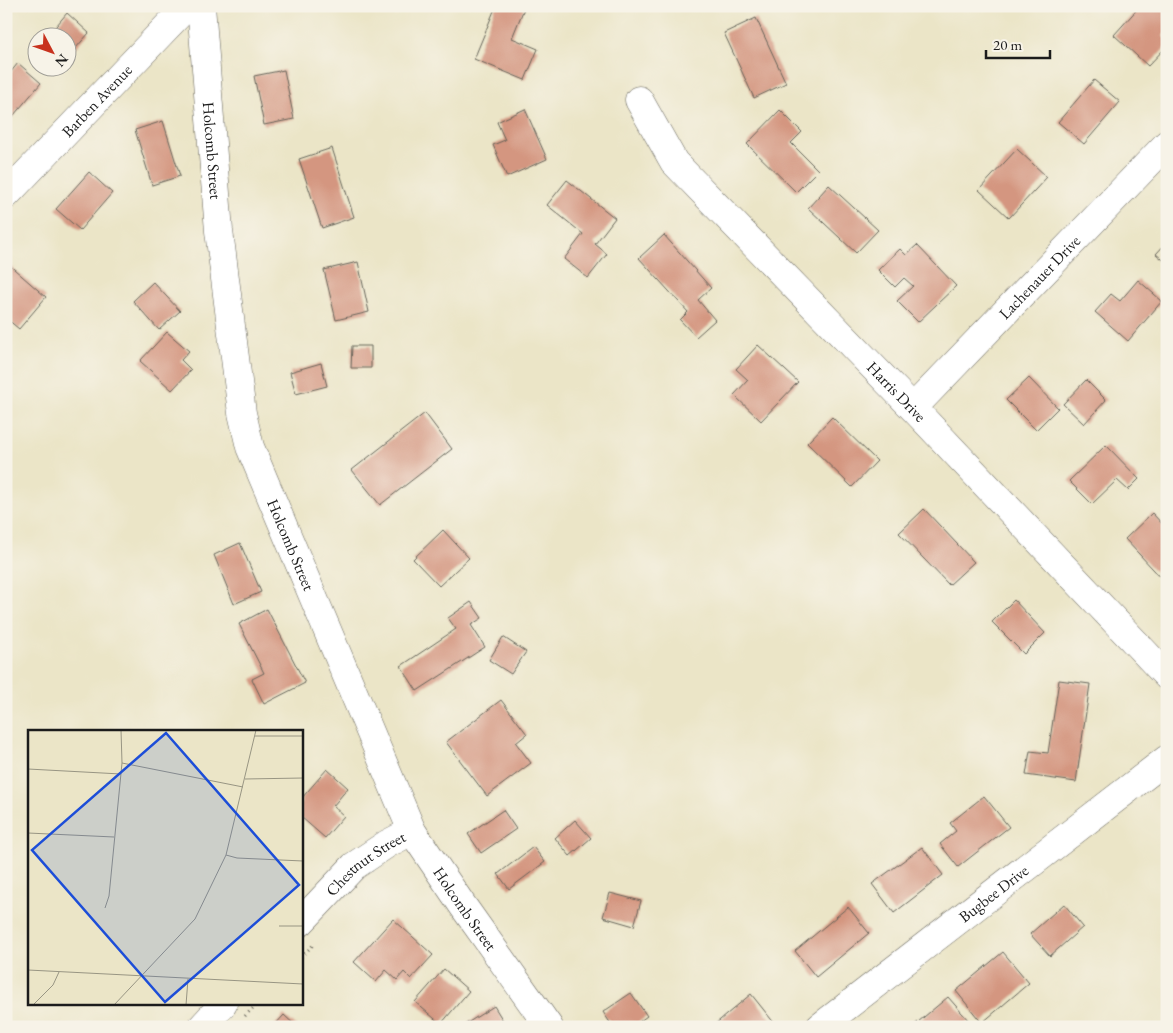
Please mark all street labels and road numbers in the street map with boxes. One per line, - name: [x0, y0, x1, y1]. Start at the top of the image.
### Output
- street label: Barben Avenue: [57, 60, 137, 142]
- street label: Holcomb Street: [198, 101, 226, 200]
- street label: Lachenauer Drive: [994, 231, 1085, 324]
- street label: Harris Drive: [862, 357, 931, 427]
- street label: Holcomb Street: [262, 496, 319, 594]
- street label: Chestnut Street: [321, 826, 409, 901]
- street label: Bugbee Drive: [954, 860, 1033, 927]
- street label: Holcomb Street: [428, 863, 501, 955]

